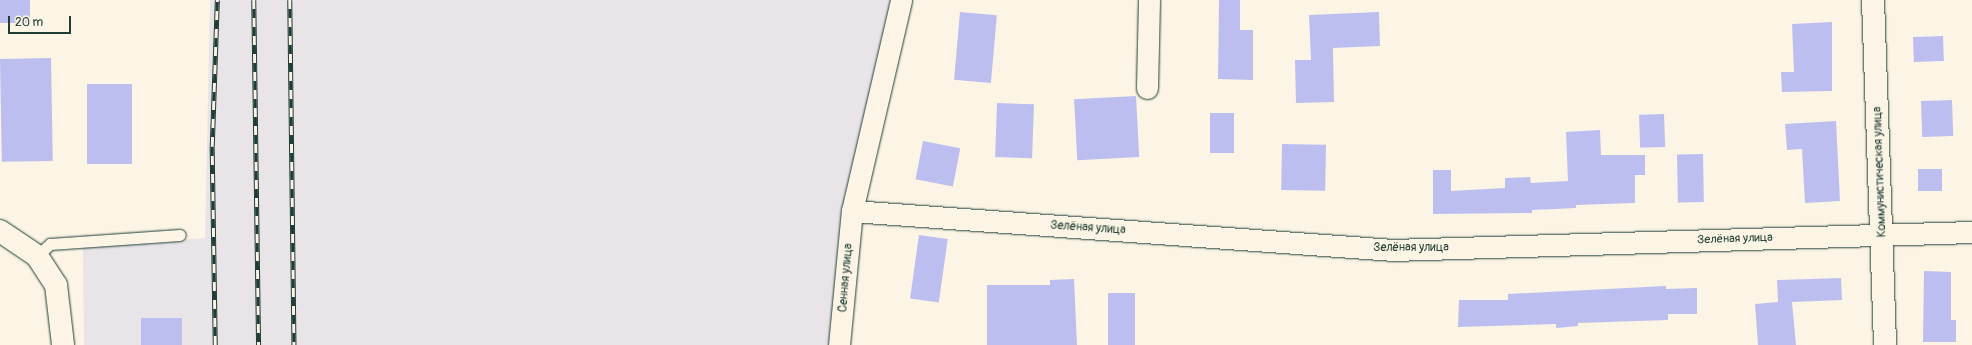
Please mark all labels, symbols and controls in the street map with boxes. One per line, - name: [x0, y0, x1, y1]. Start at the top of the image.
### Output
- scale bar: [10, 8, 73, 34]
- text: 20 m: [15, 15, 43, 30]
- street label: Коммунистическая улица: [1871, 106, 1889, 238]
- street label: Зелёная улица: [1050, 218, 1126, 238]
- street label: Зелёная улица: [1697, 230, 1773, 248]
- street label: Зелёная улица: [1373, 241, 1449, 255]
- street label: Сенная улица: [836, 243, 856, 313]

